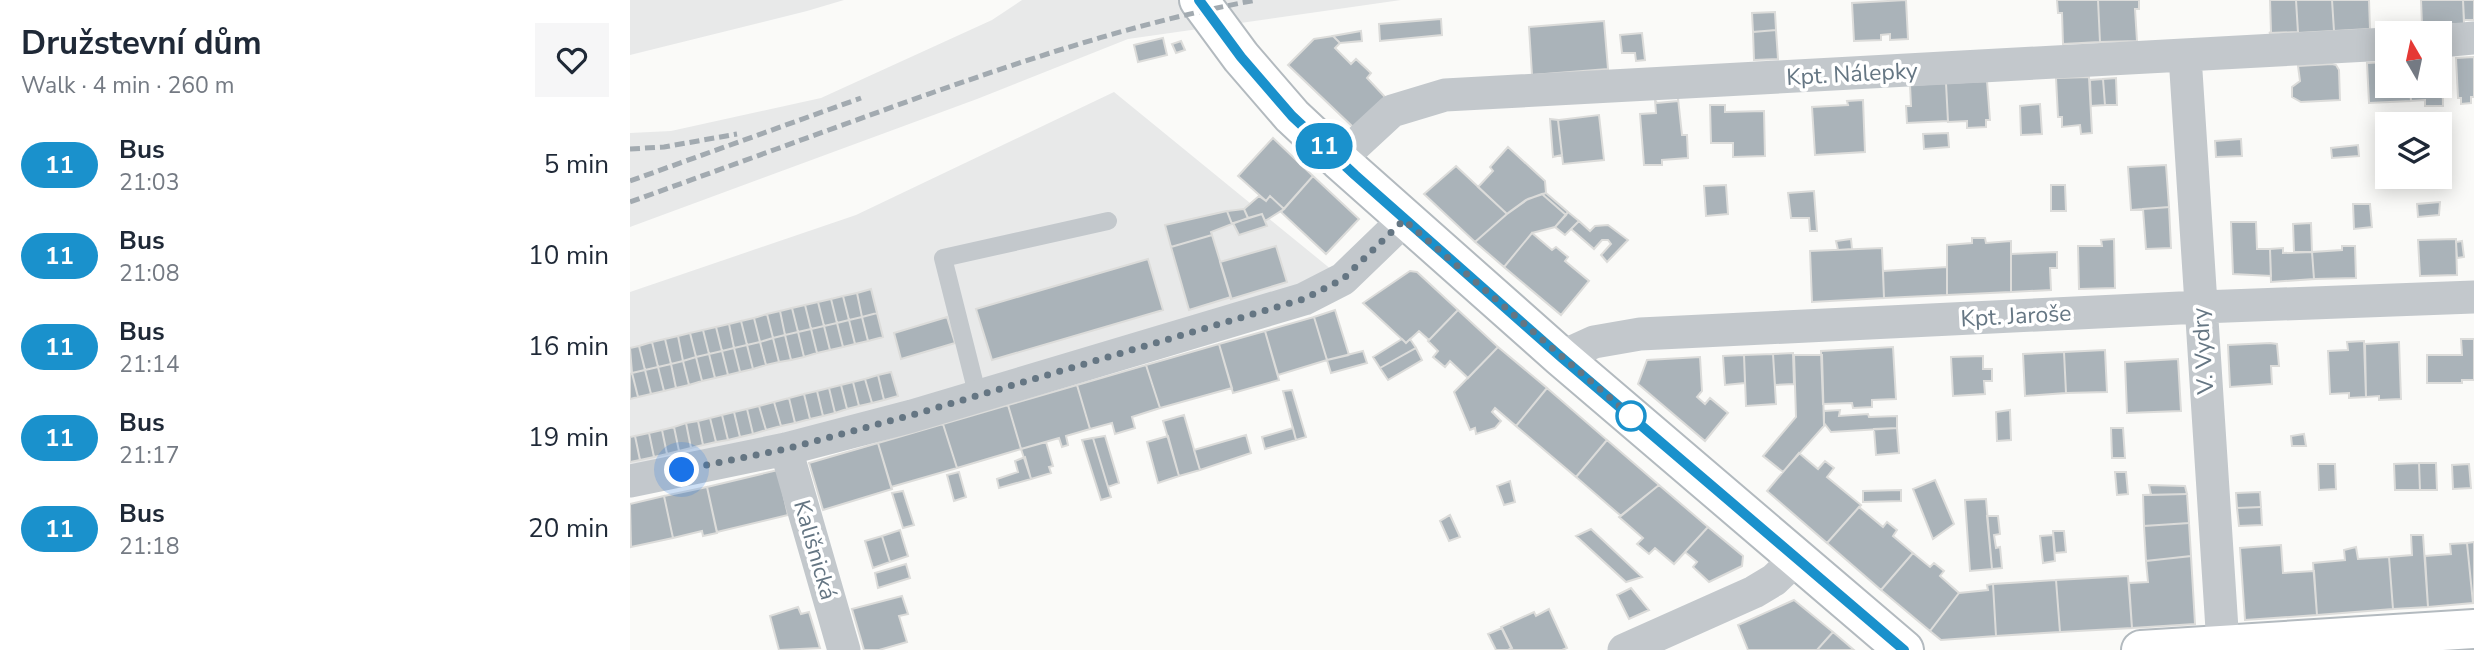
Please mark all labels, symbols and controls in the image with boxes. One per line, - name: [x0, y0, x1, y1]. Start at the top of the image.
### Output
- text: Družstevní dům: [21, 21, 262, 66]
- north arrow: [2375, 21, 2452, 98]
- map controls: [2375, 21, 2452, 189]
- button: heart: [535, 23, 609, 97]
- street label: Kpt. Nálepky: [1785, 55, 1919, 93]
- text: Walk · 4 min · 260 m: [21, 70, 234, 101]
- button: layers: [2375, 112, 2452, 189]
- line badge: 11: [1292, 123, 1356, 169]
- text: 11: [1310, 130, 1338, 162]
- text: Bus: [119, 132, 165, 167]
- text: 5 min: [544, 147, 609, 182]
- text: 11: [45, 149, 74, 181]
- text: 21:03: [119, 167, 179, 198]
- text: Bus: [119, 223, 165, 258]
- text: 10 min: [528, 238, 609, 273]
- text: 11: [45, 240, 74, 272]
- text: 21:08: [119, 258, 179, 289]
- street label: Kpt. Jaroše: [1960, 298, 2072, 334]
- street label: V. Vydry: [2184, 306, 2222, 396]
- text: Bus: [119, 314, 165, 349]
- text: 16 min: [528, 329, 609, 364]
- text: 11: [45, 331, 74, 363]
- text: 21:14: [119, 349, 179, 380]
- unlabelled marker: [1616, 401, 1646, 431]
- text: Bus: [119, 405, 165, 440]
- text: 19 min: [528, 420, 609, 455]
- text: 11: [45, 422, 74, 454]
- text: 21:17: [119, 440, 179, 471]
- your location: [664, 452, 699, 487]
- text: Bus: [119, 496, 165, 531]
- street label: Kališnická: [786, 497, 844, 603]
- text: 20 min: [528, 511, 609, 546]
- text: 11: [45, 513, 74, 545]
- text: 21:18: [119, 531, 179, 562]

